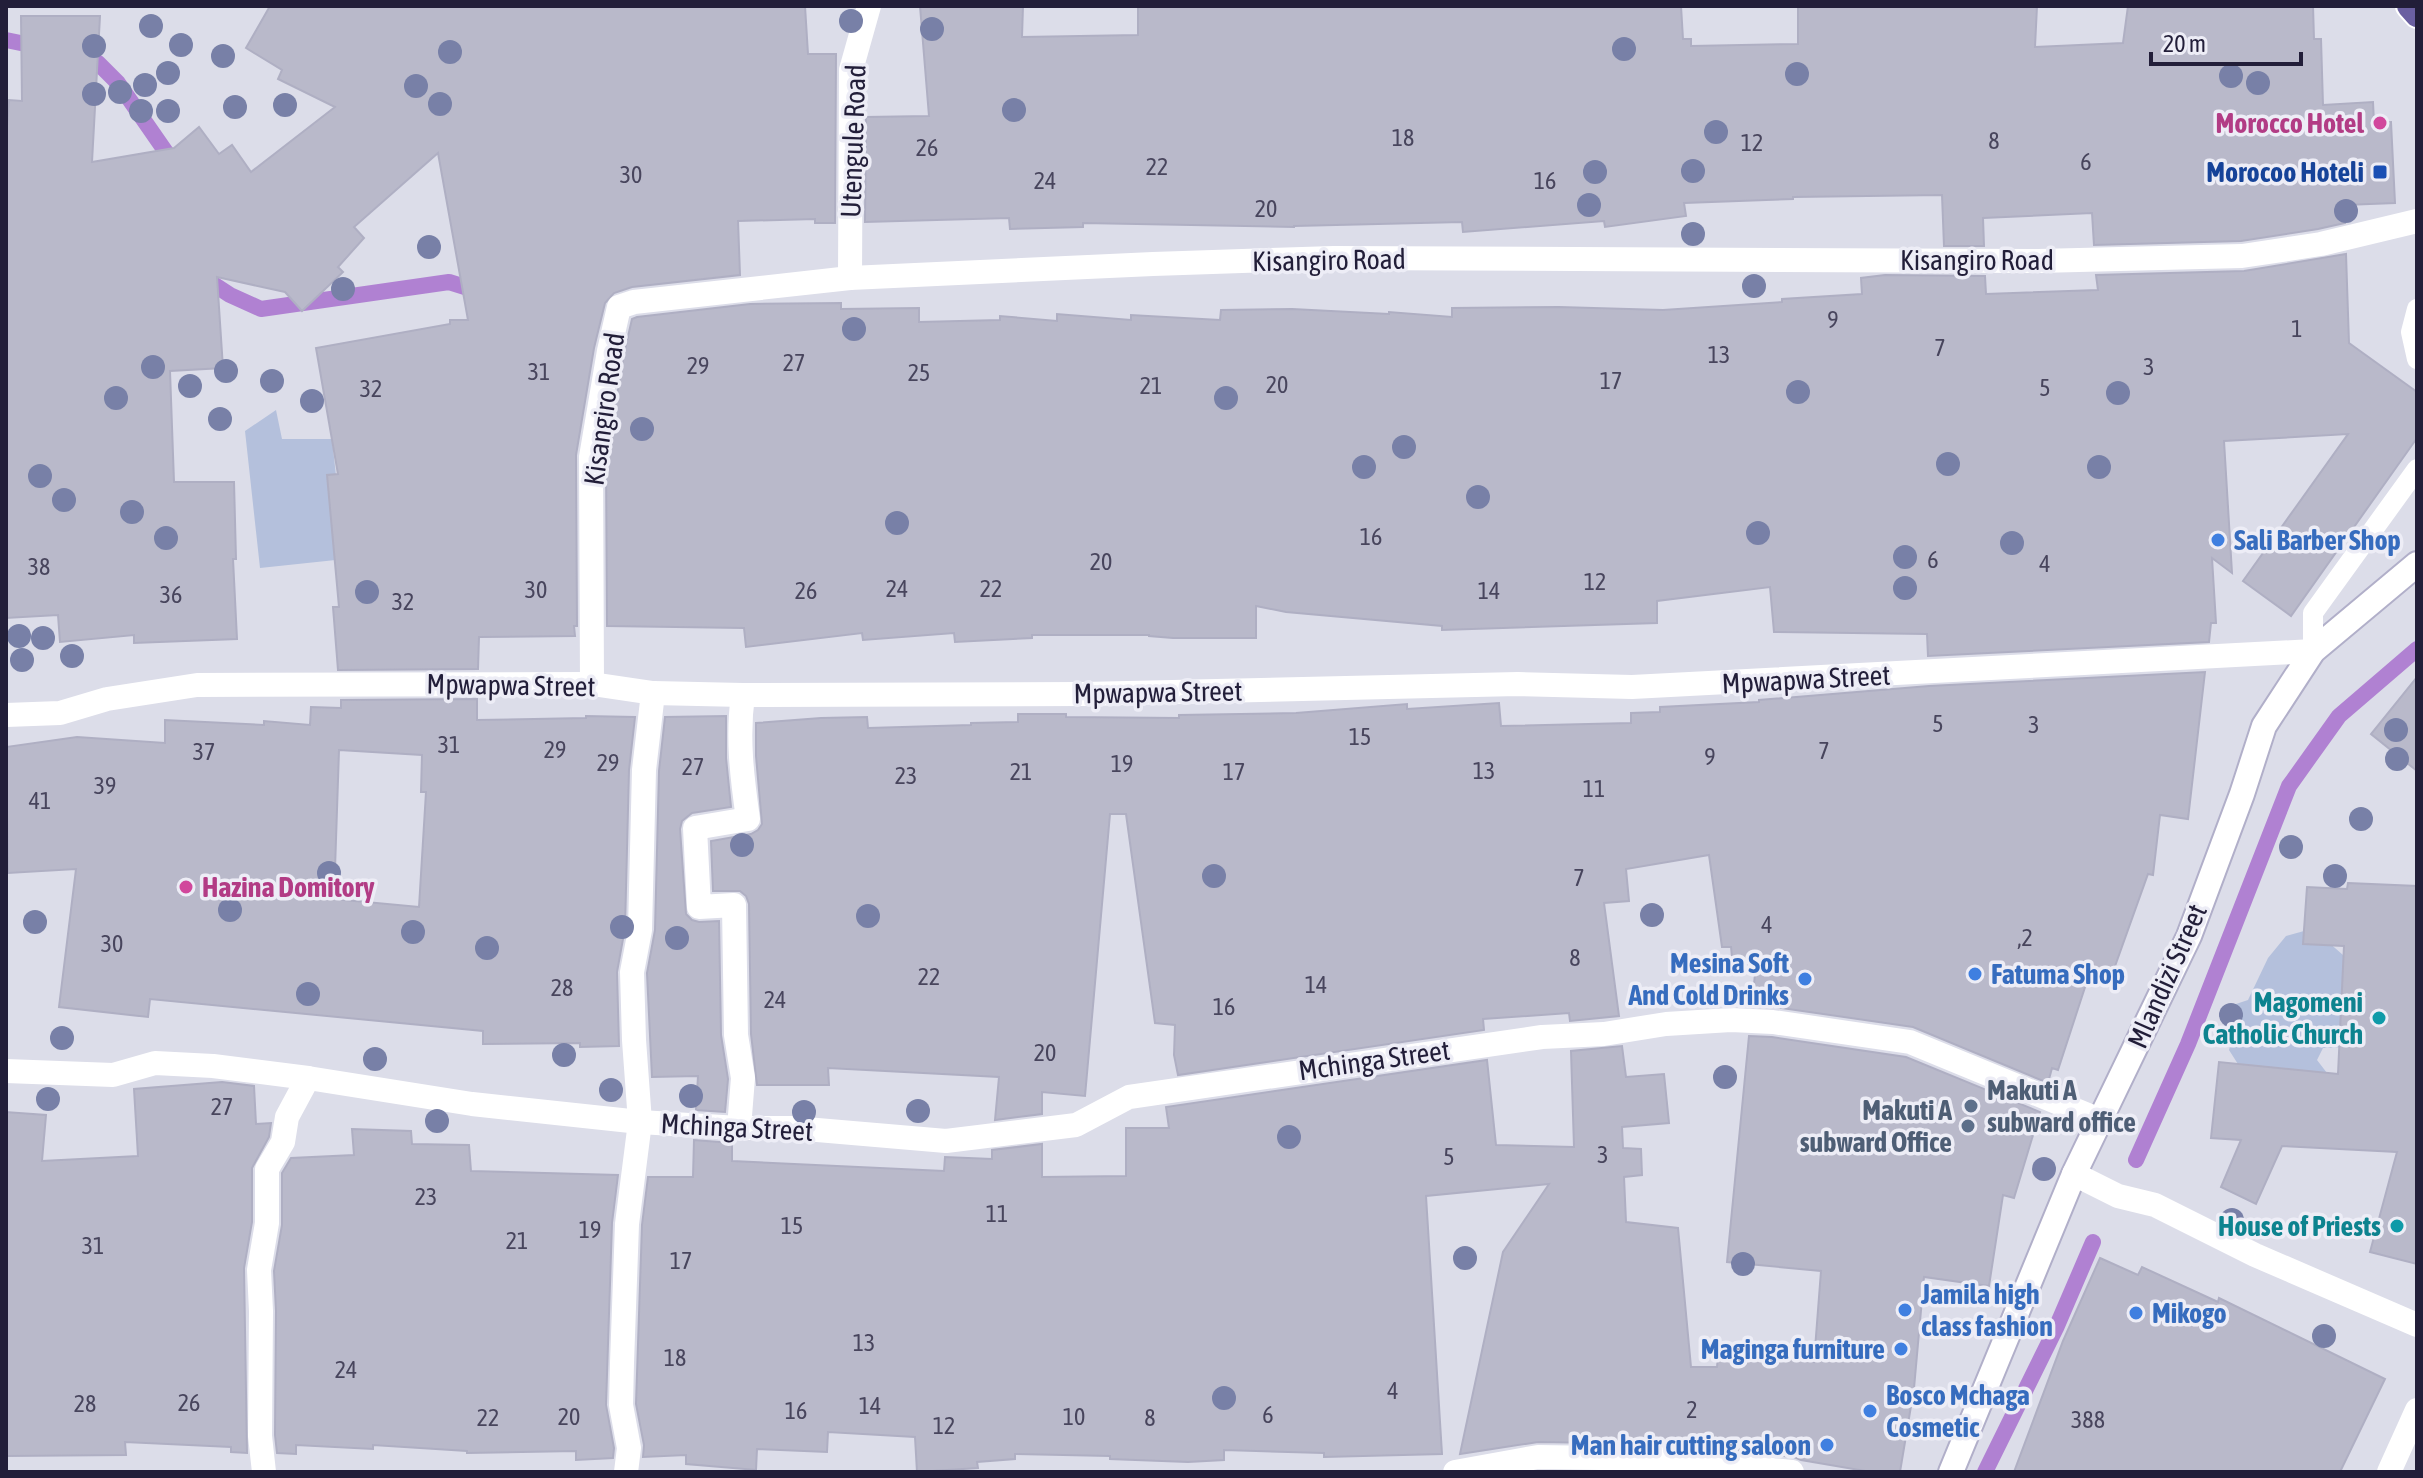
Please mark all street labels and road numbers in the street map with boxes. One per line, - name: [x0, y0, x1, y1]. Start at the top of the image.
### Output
- street label: Utengule Road: [834, 64, 872, 218]
- street label: Kisangiro Road: [1252, 243, 1406, 277]
- street label: Kisangiro Road: [1900, 244, 2054, 276]
- street label: Kisangiro Road: [577, 331, 631, 487]
- street label: Mpwapwa Street: [1721, 659, 1891, 699]
- street label: Mpwapwa Street: [426, 668, 596, 702]
- street label: Mpwapwa Street: [1073, 675, 1243, 709]
- street label: Mlandizi Street: [2121, 899, 2213, 1053]
- street label: Mchinga Street: [1296, 1034, 1452, 1086]
- street label: Mchinga Street: [660, 1107, 814, 1147]

